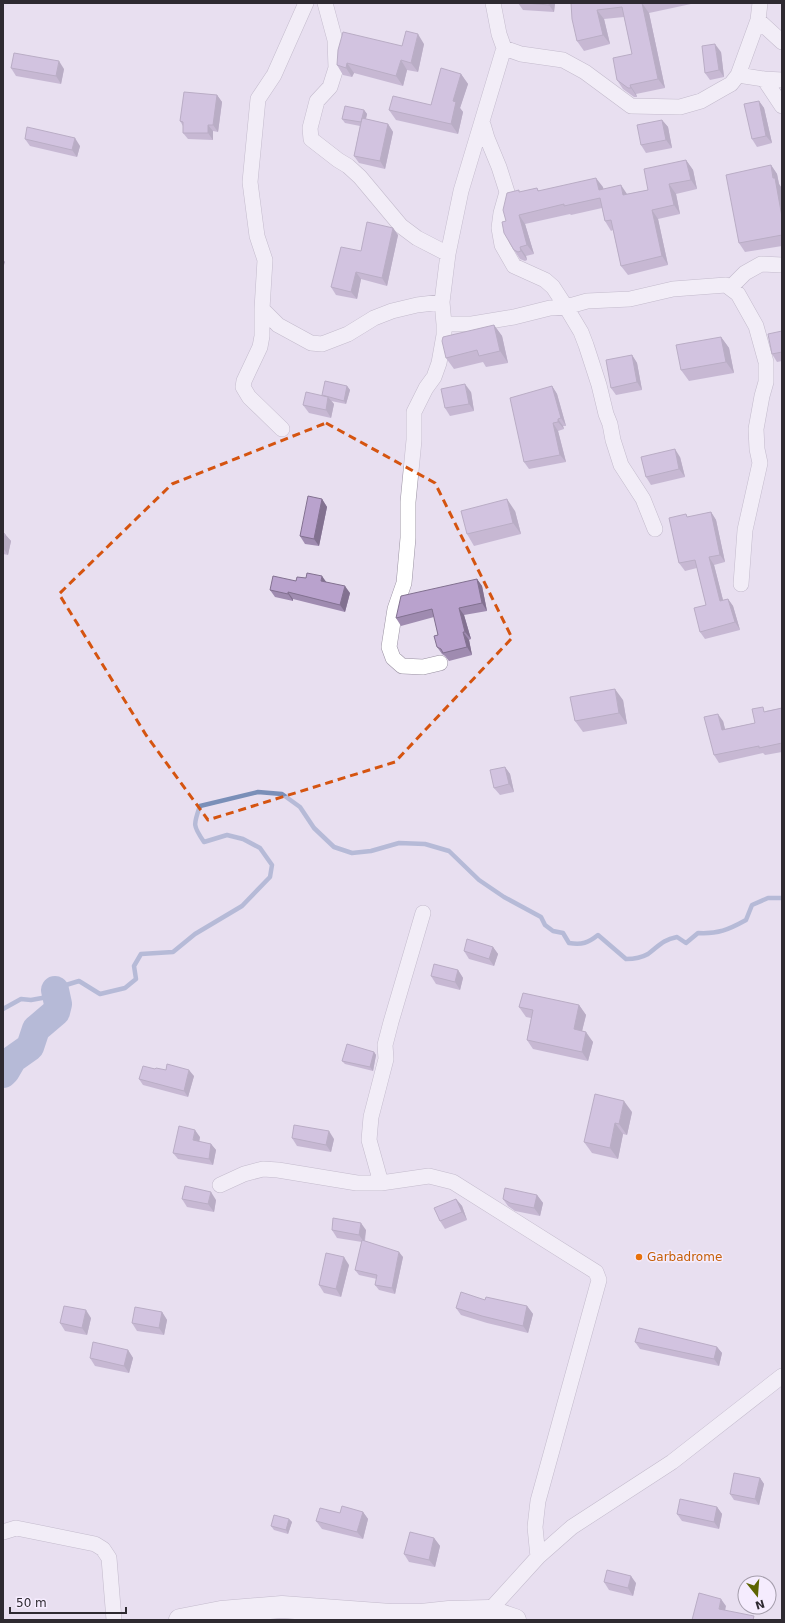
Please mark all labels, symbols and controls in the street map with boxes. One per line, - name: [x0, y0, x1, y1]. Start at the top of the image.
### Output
- place label: Garbadrome: [647, 1250, 722, 1264]
- marker: Garbadrome: [634, 1252, 644, 1262]
- north arrow: [737, 1575, 777, 1615]
- scale bar: [10, 1589, 126, 1615]
- text: 50 m: [16, 1596, 47, 1610]
- text: N: [753, 1597, 766, 1612]

